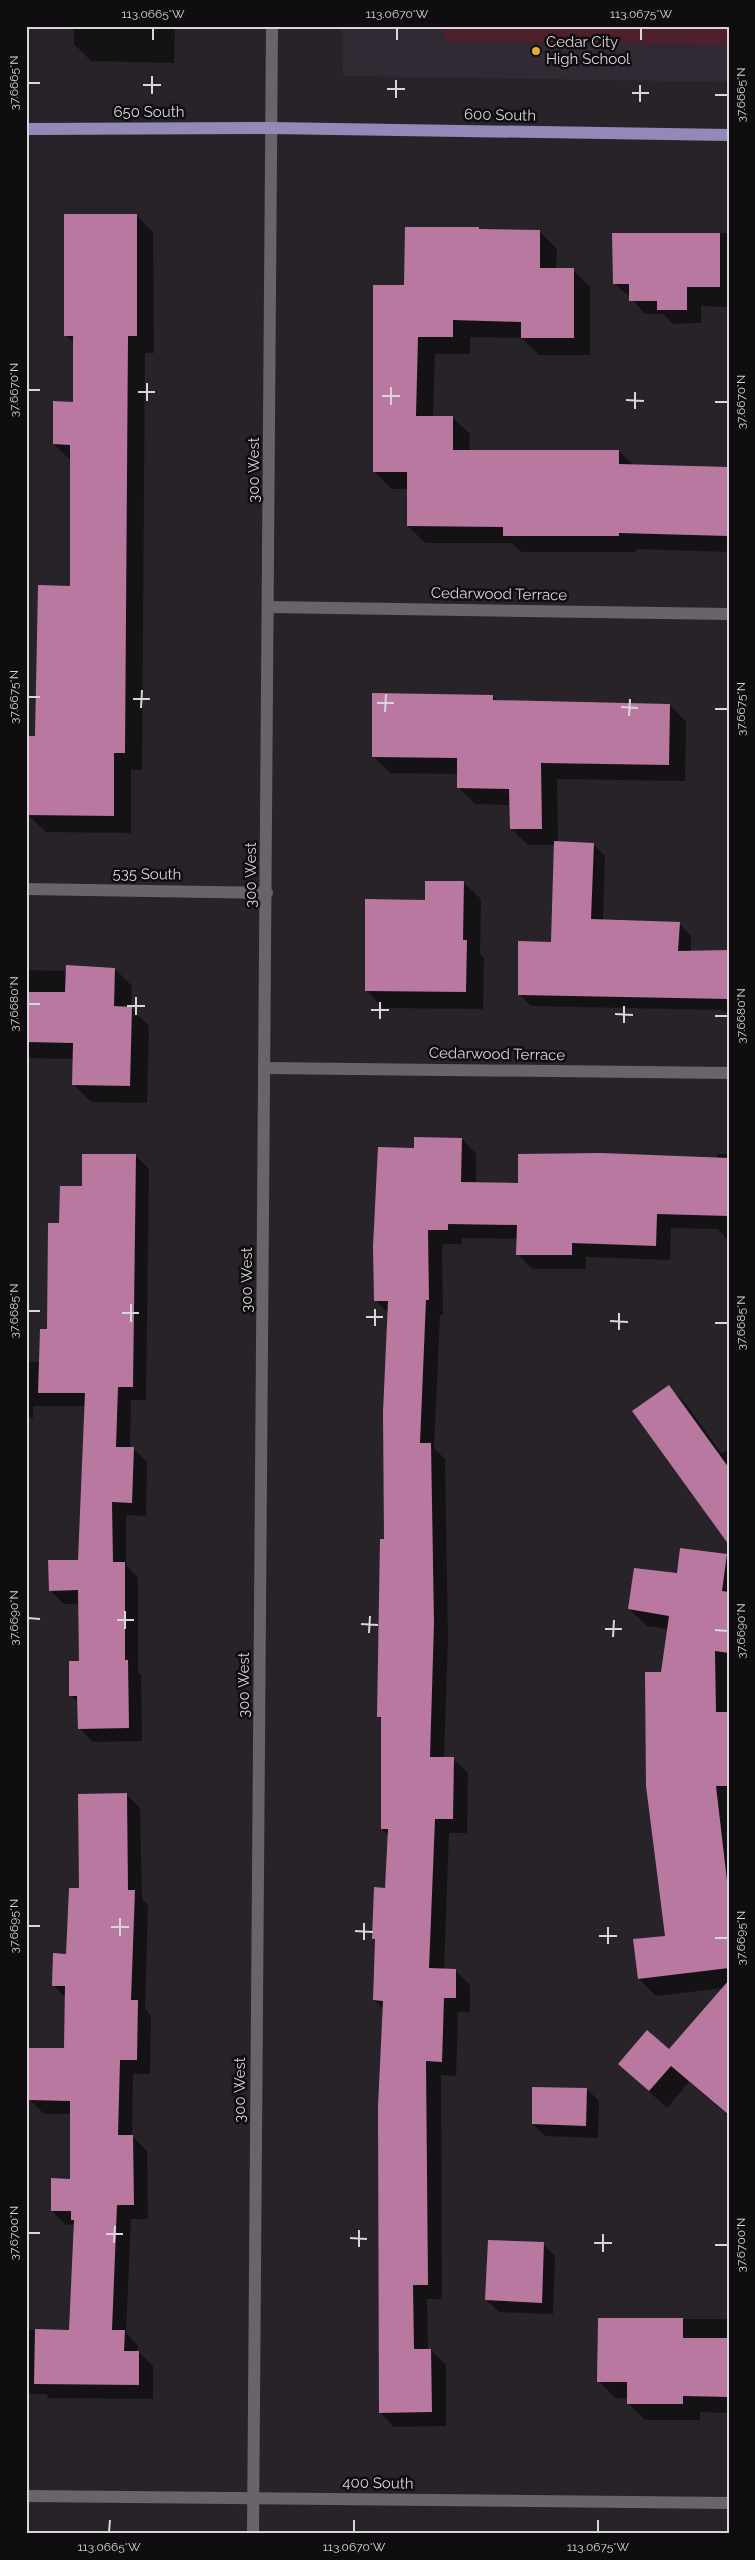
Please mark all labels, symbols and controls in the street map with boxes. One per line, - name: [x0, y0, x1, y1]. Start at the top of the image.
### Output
- text: 113.0665°W: [121, 7, 185, 21]
- text: 113.0670°W: [366, 7, 429, 21]
- text: 113.0675°W: [610, 7, 672, 21]
- place label: Cedar City High School: [546, 33, 631, 68]
- marker: Cedar City High School: [530, 45, 542, 57]
- text: 37.6665°N: [7, 56, 21, 110]
- text: 37.6665°N: [734, 68, 748, 122]
- street label: 650 South: [114, 103, 184, 121]
- street label: 600 South: [464, 105, 536, 125]
- text: 37.6670°N: [7, 363, 21, 417]
- text: 37.6670°N: [734, 375, 748, 429]
- street label: 300 West: [245, 437, 263, 503]
- street label: Cedarwood Terrace: [431, 584, 567, 604]
- text: 37.6675°N: [7, 670, 21, 724]
- text: 37.6675°N: [734, 682, 748, 736]
- street label: 300 West: [242, 842, 260, 908]
- street label: 535 South: [112, 864, 182, 884]
- text: 37.6680°N: [7, 976, 21, 1032]
- text: 37.6680°N: [734, 988, 748, 1044]
- street label: Cedarwood Terrace: [429, 1044, 565, 1064]
- street label: 300 West: [238, 1247, 256, 1313]
- text: 37.6685°N: [7, 1284, 21, 1338]
- text: 37.6685°N: [734, 1296, 748, 1350]
- text: 37.6690°N: [7, 1590, 21, 1646]
- text: 37.6690°N: [734, 1603, 748, 1659]
- street label: 300 West: [235, 1652, 253, 1718]
- text: 37.6695°N: [7, 1899, 21, 1953]
- text: 37.6695°N: [734, 1911, 748, 1965]
- street label: 300 West: [231, 2057, 249, 2123]
- text: 37.6700°N: [7, 2206, 21, 2260]
- text: 37.6700°N: [734, 2218, 748, 2272]
- street label: 400 South: [342, 2473, 414, 2493]
- text: 113.0665°W: [77, 2540, 141, 2554]
- text: 113.0670°W: [323, 2540, 386, 2554]
- text: 113.0675°W: [567, 2540, 629, 2554]

